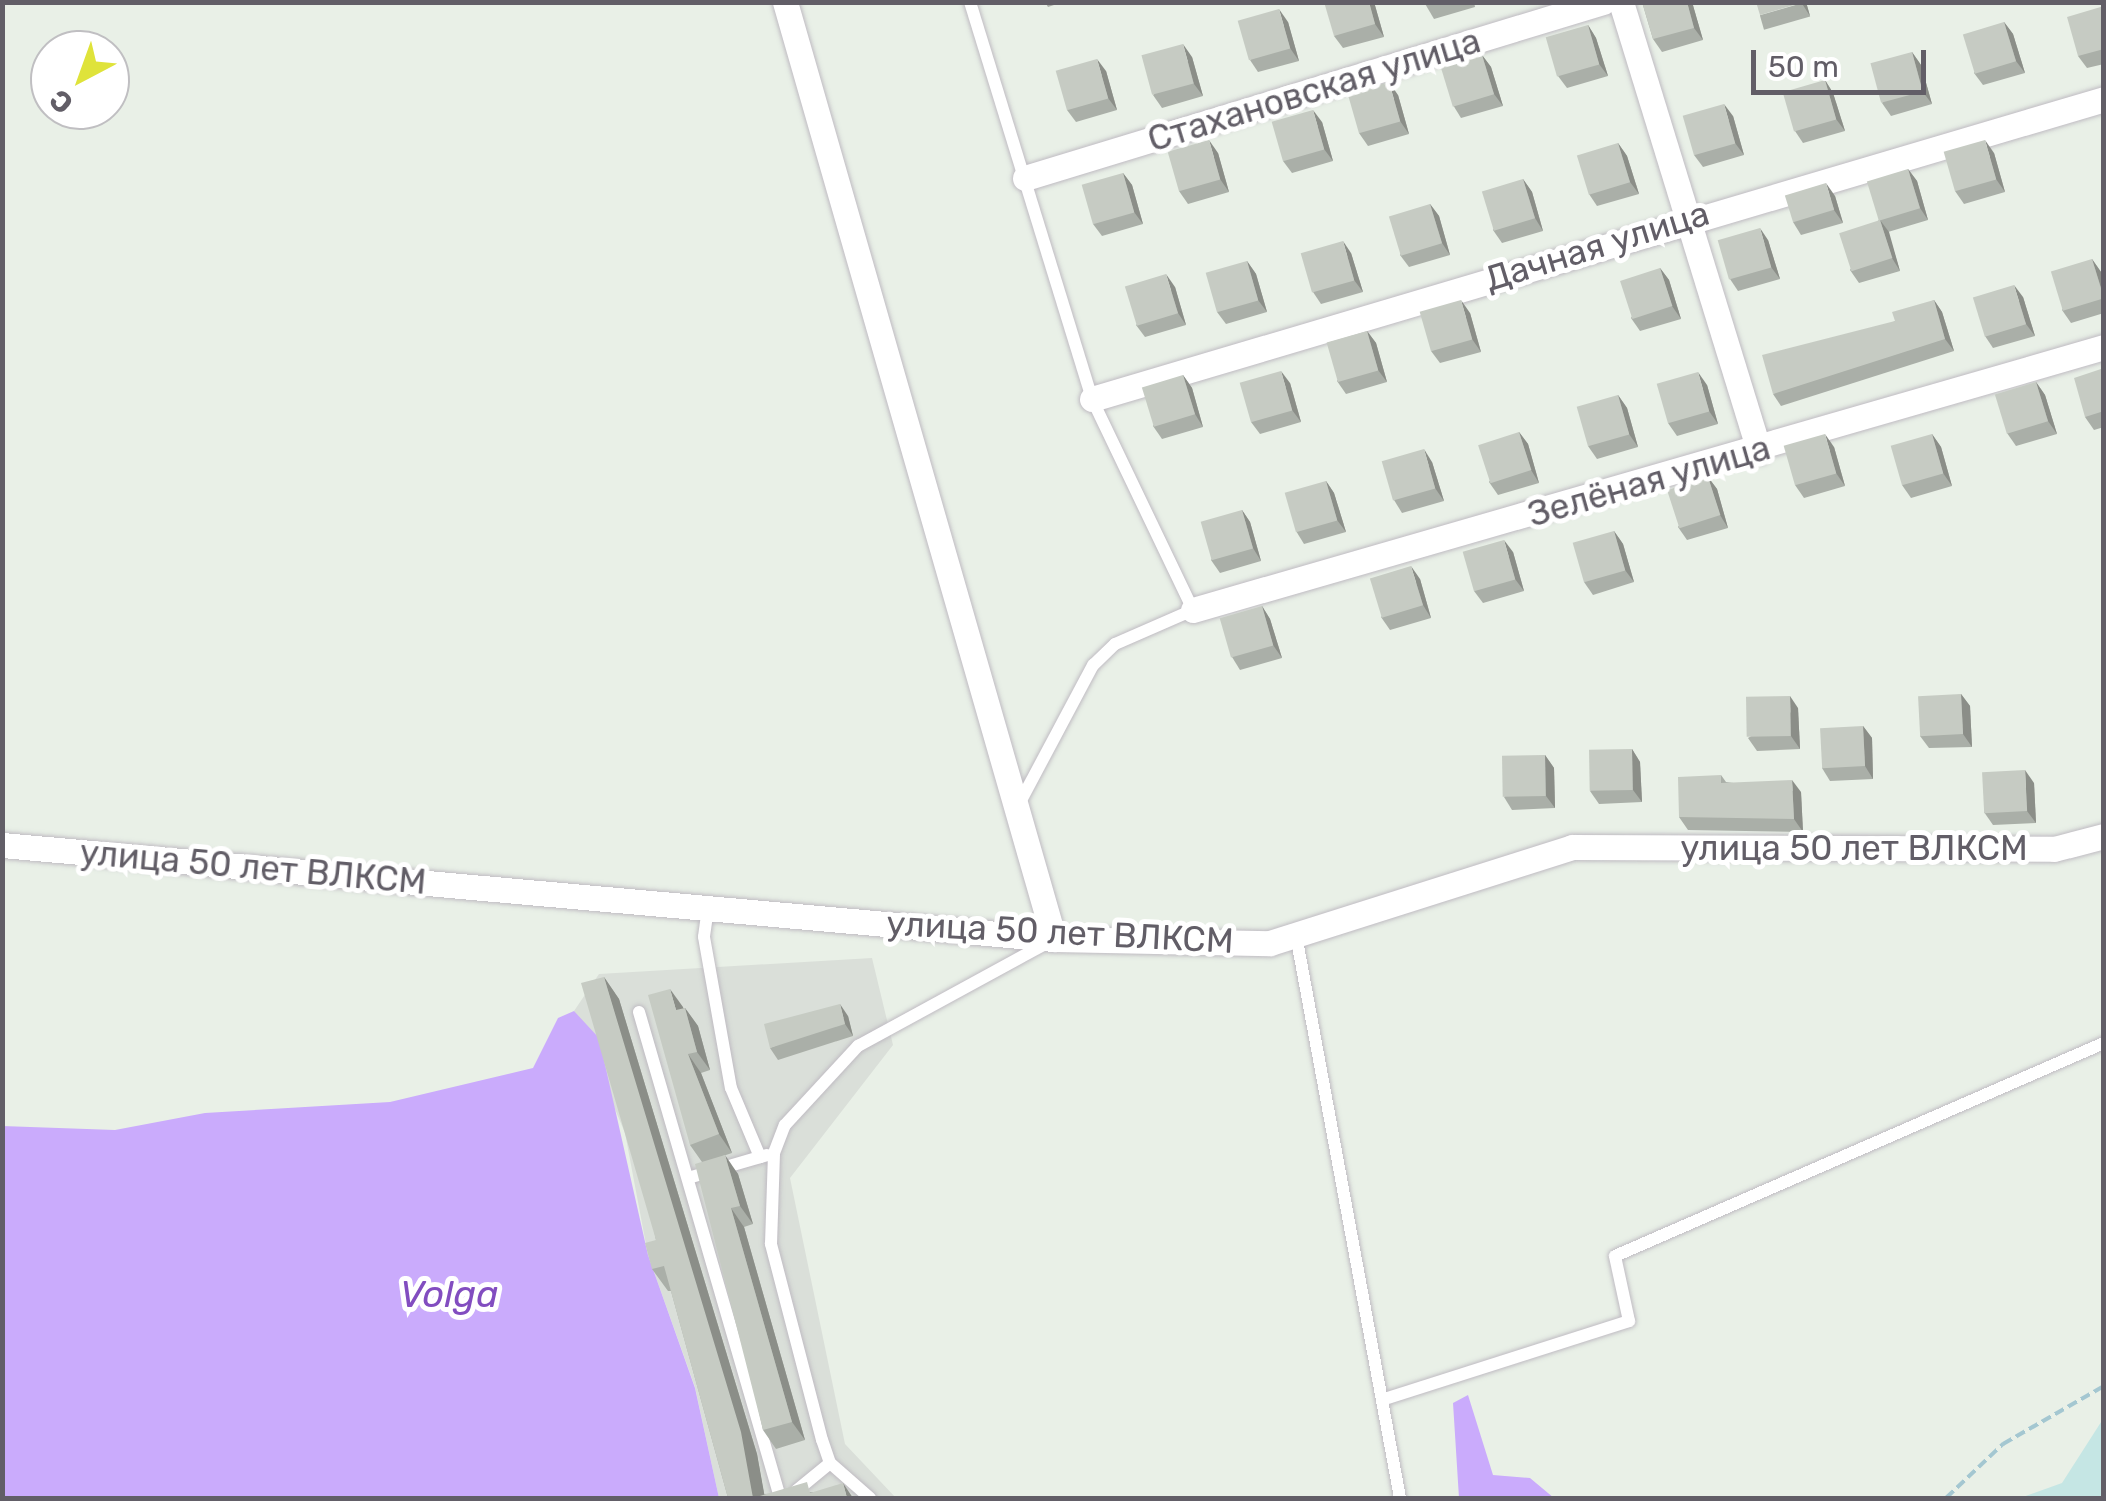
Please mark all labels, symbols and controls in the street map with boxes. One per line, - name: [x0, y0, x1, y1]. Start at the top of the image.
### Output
- street label: Стахановская улица: [1143, 19, 1485, 161]
- north arrow: [30, 30, 130, 130]
- scale bar: [1756, 30, 1931, 92]
- text: 50 m: [1768, 49, 1839, 85]
- text: С: [43, 83, 80, 120]
- street label: Дачная улица: [1480, 192, 1714, 300]
- street label: Зелёная улица: [1523, 426, 1775, 536]
- street label: улица 50 лет ВЛКСМ: [1680, 827, 2028, 869]
- street label: улица 50 лет ВЛКСМ: [78, 831, 428, 903]
- street label: улица 50 лет ВЛКСМ: [885, 902, 1235, 962]
- water label: Volga: [400, 1272, 498, 1318]

